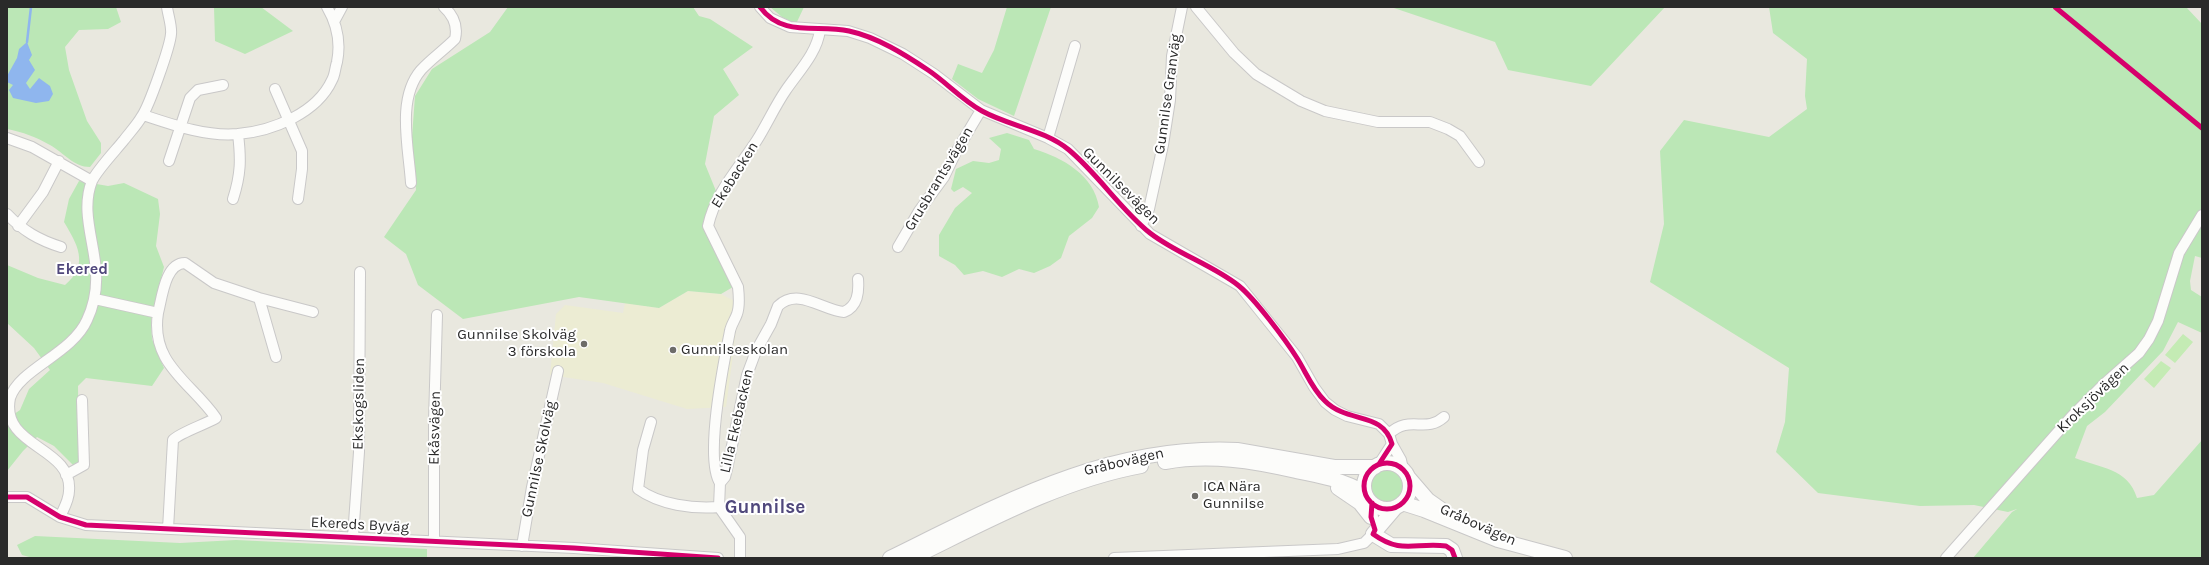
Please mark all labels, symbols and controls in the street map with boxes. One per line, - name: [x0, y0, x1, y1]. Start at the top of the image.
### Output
- street label: Gunnilse Granväg: [1151, 33, 1185, 155]
- street label: Grusbrantsvägen: [901, 124, 977, 234]
- street label: Ekebacken: [708, 139, 762, 211]
- street label: Gunnilsevägen: [1079, 144, 1163, 228]
- district label: Ekered: [56, 259, 108, 279]
- place label: Gunnilse Skolväg 3 förskola: [457, 326, 576, 361]
- marker: Gunnilse Skolväg 3 förskola: [579, 339, 589, 349]
- place label: Gunnilseskolan: [681, 341, 788, 359]
- marker: Gunnilseskolan: [668, 345, 678, 355]
- street label: Ekskogsliden: [349, 358, 369, 450]
- street label: Kroksjövägen: [2053, 359, 2133, 437]
- street label: Lilla Ekebacken: [716, 367, 758, 475]
- street label: Ekåsvägen: [425, 391, 445, 465]
- street label: Gunnilse Skolväg: [518, 399, 560, 519]
- street label: Gråbovägen: [1082, 444, 1166, 480]
- place label: ICA Nära Gunnilse: [1203, 478, 1264, 513]
- marker: ICA Nära Gunnilse: [1190, 491, 1200, 501]
- district label: Gunnilse: [725, 497, 805, 519]
- street label: Gråbovägen: [1437, 500, 1519, 550]
- street label: Ekereds Byväg: [310, 513, 410, 537]

